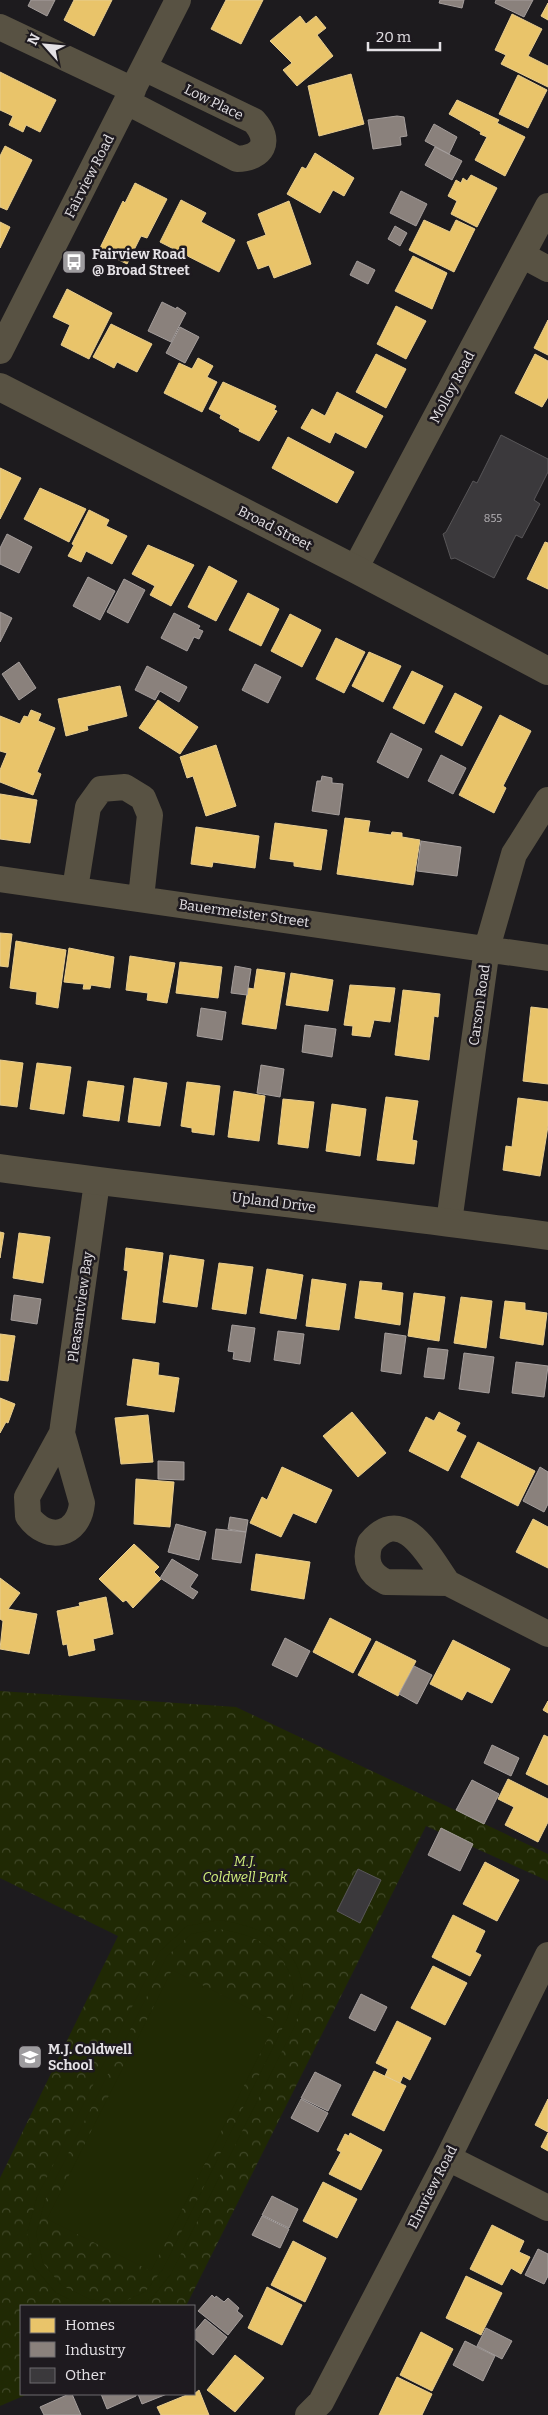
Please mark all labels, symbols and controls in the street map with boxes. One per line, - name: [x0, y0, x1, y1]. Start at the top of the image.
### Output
- north arrow: [20, 20, 70, 70]
- scale bar: [368, 20, 440, 52]
- text: 20 m: [376, 28, 412, 46]
- text: N: [24, 30, 44, 48]
- street label: Low Place: [181, 81, 246, 124]
- street label: Fairview Road: [61, 132, 118, 221]
- place label: Fairview Road @ Broad Street: [92, 246, 190, 279]
- bus stop icon: Fairview Road @ Broad Street: [61, 249, 87, 275]
- street label: Molloy Road: [426, 348, 479, 426]
- street label: Broad Street: [235, 502, 315, 554]
- house number: 855: [484, 512, 502, 525]
- street label: Bauermeister Street: [178, 896, 310, 931]
- street label: Carson Road: [465, 963, 494, 1047]
- street label: Upland Drive: [231, 1189, 317, 1216]
- street label: Pleasantview Bay: [64, 1250, 97, 1364]
- park label: M.J. Coldwell Park: [203, 1853, 288, 1886]
- place label: M.J. Coldwell School: [48, 2041, 132, 2074]
- school or university icon: M.J. Coldwell School: [17, 2044, 43, 2070]
- street label: Elmview Road: [404, 2143, 461, 2232]
- legend: [20, 2305, 195, 2395]
- text: Homes: [65, 2316, 115, 2334]
- text: Industry: [65, 2341, 125, 2359]
- text: Other: [65, 2366, 106, 2384]

